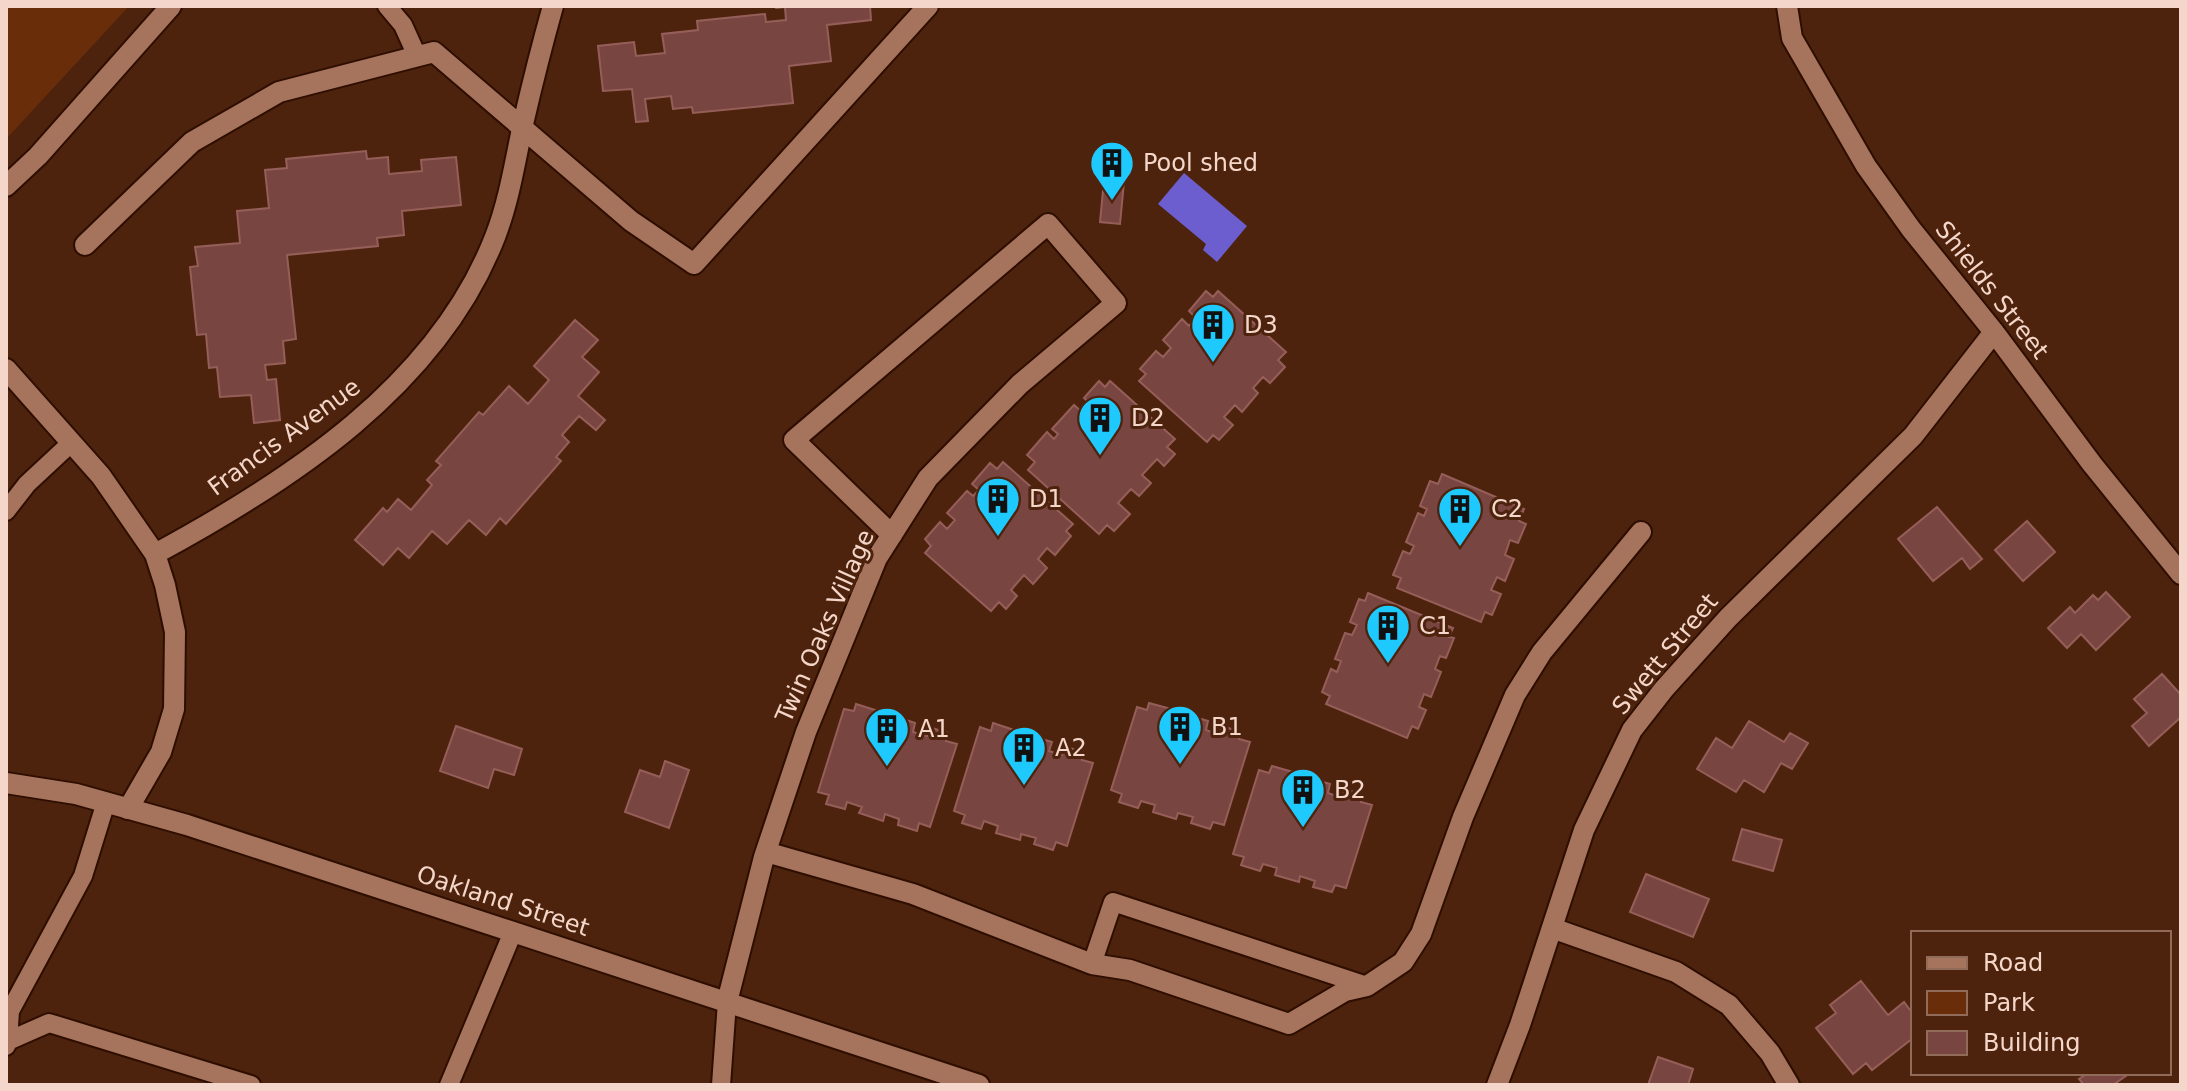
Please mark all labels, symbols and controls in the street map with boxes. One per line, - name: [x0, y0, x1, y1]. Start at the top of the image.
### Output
- building icon: Pool shed: [1088, 139, 1136, 202]
- place label: Pool shed: [1143, 149, 1258, 177]
- street label: Shields Street: [1930, 216, 2054, 364]
- building icon: D3: [1189, 301, 1237, 364]
- place label: D3: [1244, 311, 1278, 339]
- street label: Francis Avenue: [203, 372, 365, 502]
- building icon: D2: [1076, 394, 1124, 457]
- place label: D2: [1131, 404, 1165, 432]
- building icon: D1: [974, 475, 1022, 538]
- place label: D1: [1029, 485, 1063, 513]
- building icon: C2: [1436, 485, 1484, 548]
- place label: C2: [1491, 495, 1523, 523]
- street label: Twin Oaks Village: [769, 525, 880, 728]
- street label: Swett Street: [1606, 588, 1724, 720]
- building icon: C1: [1364, 602, 1412, 665]
- place label: C1: [1419, 612, 1451, 640]
- building icon: B1: [1156, 703, 1204, 766]
- building icon: A1: [863, 705, 911, 768]
- place label: B1: [1211, 713, 1243, 741]
- place label: A1: [918, 715, 950, 743]
- building icon: A2: [1000, 724, 1048, 787]
- place label: A2: [1055, 734, 1087, 762]
- building icon: B2: [1279, 766, 1327, 829]
- place label: B2: [1334, 776, 1366, 804]
- street label: Oakland Street: [413, 860, 593, 942]
- legend: [1911, 931, 2171, 1075]
- text: Road: [1983, 949, 2043, 977]
- text: Park: [1983, 989, 2035, 1017]
- text: Building: [1983, 1029, 2080, 1057]

